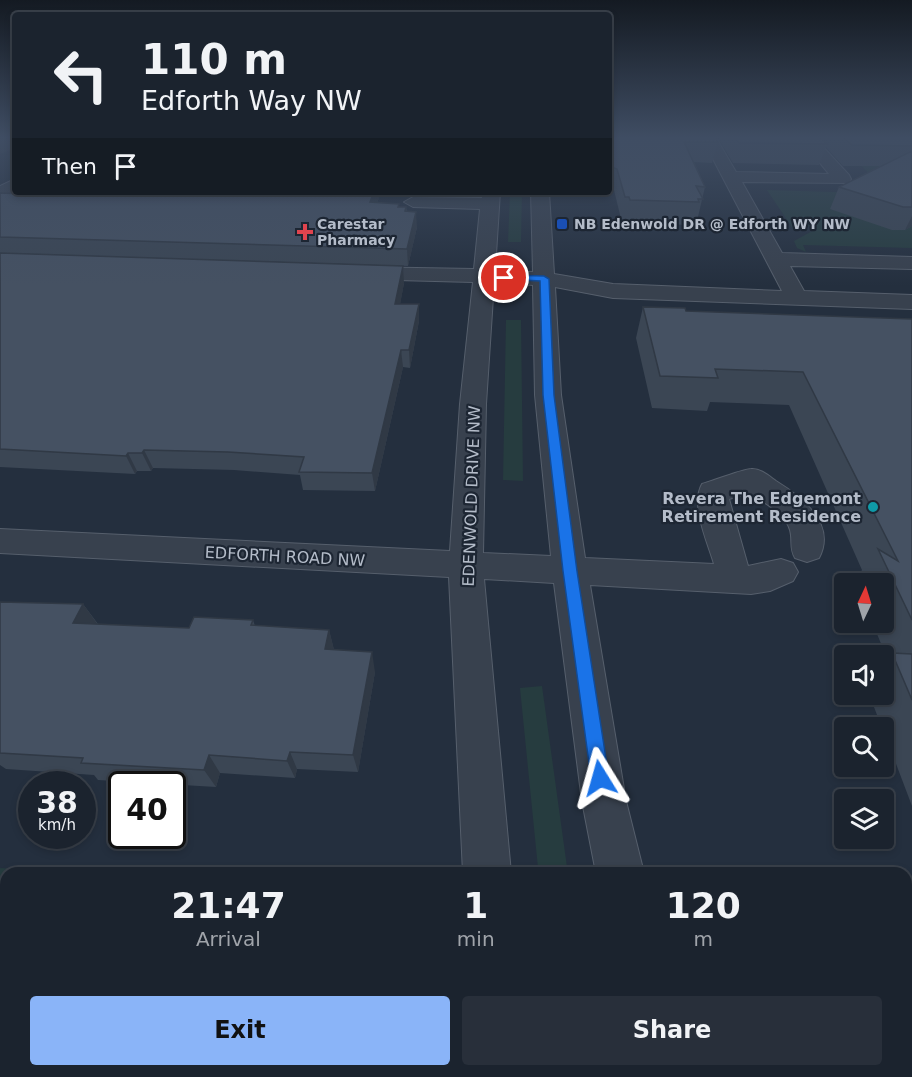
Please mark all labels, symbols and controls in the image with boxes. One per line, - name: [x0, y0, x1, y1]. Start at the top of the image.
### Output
- text: 110 m: [141, 35, 287, 84]
- icon: left: [42, 36, 120, 114]
- text: Edforth Way NW: [141, 85, 362, 116]
- icon: arrive: [109, 150, 142, 183]
- text: Then: [42, 154, 97, 179]
- place label: Carestar Pharmacy: [317, 216, 395, 248]
- place label: NB Edenwold DR @ Edforth WY NW: [574, 216, 850, 232]
- marker: NB Edenwold DR @ Edforth WY NW: [555, 217, 569, 231]
- marker: Carestar Pharmacy: [298, 225, 312, 239]
- pin: [478, 252, 529, 303]
- icon: arrive: [487, 261, 520, 294]
- street label: EDENWOLD DRIVE NW: [459, 405, 484, 587]
- place label: Revera The Edgemont Retirement Residence: [662, 489, 861, 526]
- marker: Revera The Edgemont Retirement Residence: [866, 500, 880, 514]
- street label: EDFORTH ROAD NW: [204, 543, 366, 570]
- north arrow: [834, 573, 894, 633]
- map controls: [834, 573, 894, 849]
- button: sound: [834, 645, 894, 705]
- button: search: [834, 717, 894, 777]
- position arrow: [568, 746, 632, 810]
- speed limit sign: 40: [108, 771, 186, 849]
- text: 38: [36, 785, 78, 820]
- button: layers: [834, 789, 894, 849]
- text: km/h: [38, 816, 76, 834]
- text: 21:47: [171, 885, 286, 926]
- text: 1: [463, 885, 488, 926]
- text: 120: [666, 885, 741, 926]
- text: Arrival: [196, 927, 261, 951]
- text: min: [457, 927, 495, 951]
- text: m: [694, 927, 713, 951]
- button: Exit: [30, 996, 450, 1065]
- button: Share: [462, 996, 882, 1065]

